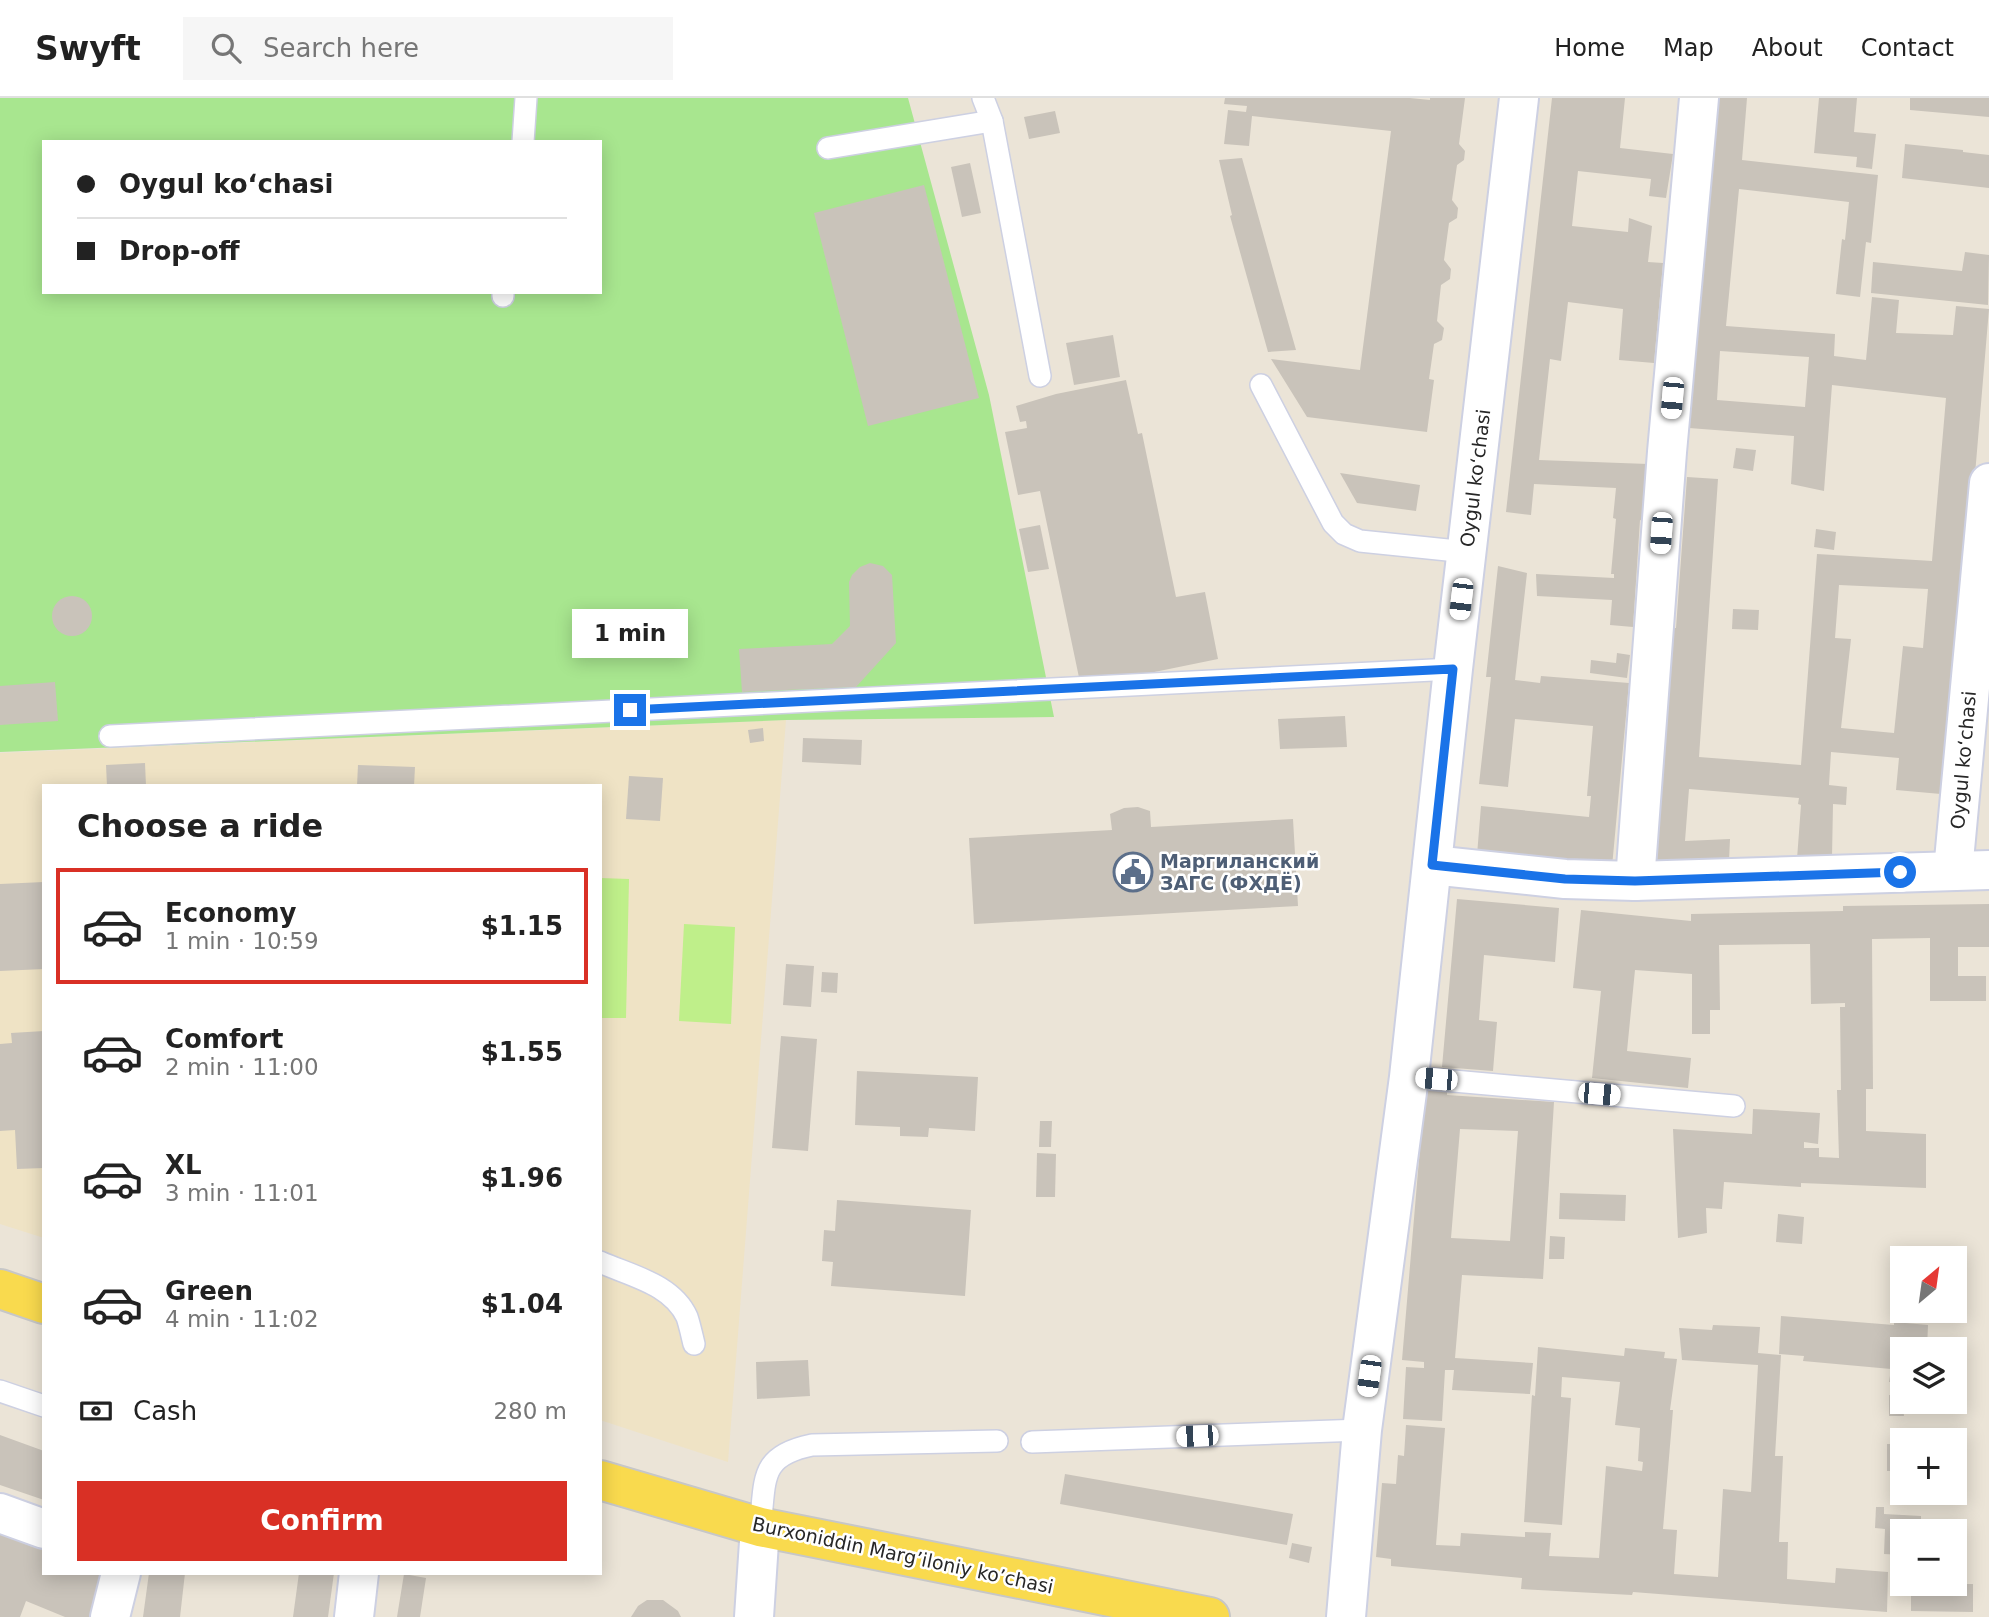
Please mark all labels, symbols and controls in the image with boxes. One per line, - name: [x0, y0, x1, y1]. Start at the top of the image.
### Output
- search box: [183, 17, 673, 80]
- text: Swyft: [35, 29, 141, 68]
- icon: search: [207, 29, 245, 67]
- text: Search here: [263, 33, 419, 63]
- text: Home: [1554, 34, 1625, 62]
- text: Map: [1663, 34, 1714, 62]
- text: About: [1752, 34, 1823, 62]
- text: Contact: [1861, 34, 1954, 62]
- text: Oygul koʻchasi: [119, 169, 333, 199]
- text: Drop-off: [119, 236, 240, 266]
- car: [1660, 376, 1685, 420]
- street label: Oygul koʻchasi: [1456, 408, 1494, 548]
- car: [1650, 511, 1673, 555]
- car: [1449, 577, 1474, 621]
- callout: 1 min: [572, 608, 688, 658]
- text: 1 min: [594, 620, 666, 646]
- street label: Oygul koʻchasi: [1946, 690, 1980, 830]
- route end: [614, 694, 646, 726]
- text: Choose a ride: [77, 807, 323, 845]
- place label: Маргиланский ЗАГС (ФХДЁ): [1160, 850, 1319, 894]
- public building icon: Маргиланский ЗАГС (ФХДЁ): [1112, 851, 1154, 893]
- route start: [1884, 856, 1916, 888]
- icon: car: [81, 895, 144, 958]
- text: Economy: [165, 898, 296, 928]
- text: $1.15: [481, 911, 563, 941]
- text: 1 min · 10:59: [165, 928, 319, 954]
- icon: car: [81, 1021, 144, 1084]
- text: Comfort: [165, 1024, 283, 1054]
- text: $1.55: [481, 1037, 563, 1067]
- text: 2 min · 11:00: [165, 1054, 319, 1080]
- car: [1415, 1067, 1458, 1091]
- car: [1578, 1082, 1621, 1106]
- icon: car: [81, 1147, 144, 1210]
- text: XL: [165, 1150, 202, 1180]
- text: $1.96: [481, 1163, 563, 1193]
- text: 3 min · 11:01: [165, 1180, 319, 1206]
- north arrow: [1890, 1246, 1967, 1323]
- map controls: [1890, 1246, 1967, 1596]
- icon: car: [81, 1273, 144, 1336]
- text: Green: [165, 1276, 253, 1306]
- text: $1.04: [481, 1289, 563, 1319]
- text: 4 min · 11:02: [165, 1306, 319, 1332]
- button: layers: [1890, 1337, 1967, 1414]
- car: [1356, 1354, 1383, 1398]
- icon: cash: [77, 1392, 115, 1430]
- text: Cash: [133, 1396, 197, 1426]
- text: 280 m: [493, 1398, 567, 1424]
- car: [1176, 1425, 1219, 1447]
- button: +: [1890, 1428, 1967, 1505]
- button: Confirm: [77, 1481, 567, 1561]
- street label: Burxoniddin Marg’iloniy ko’chasi: [750, 1512, 1056, 1598]
- button: −: [1890, 1519, 1967, 1596]

